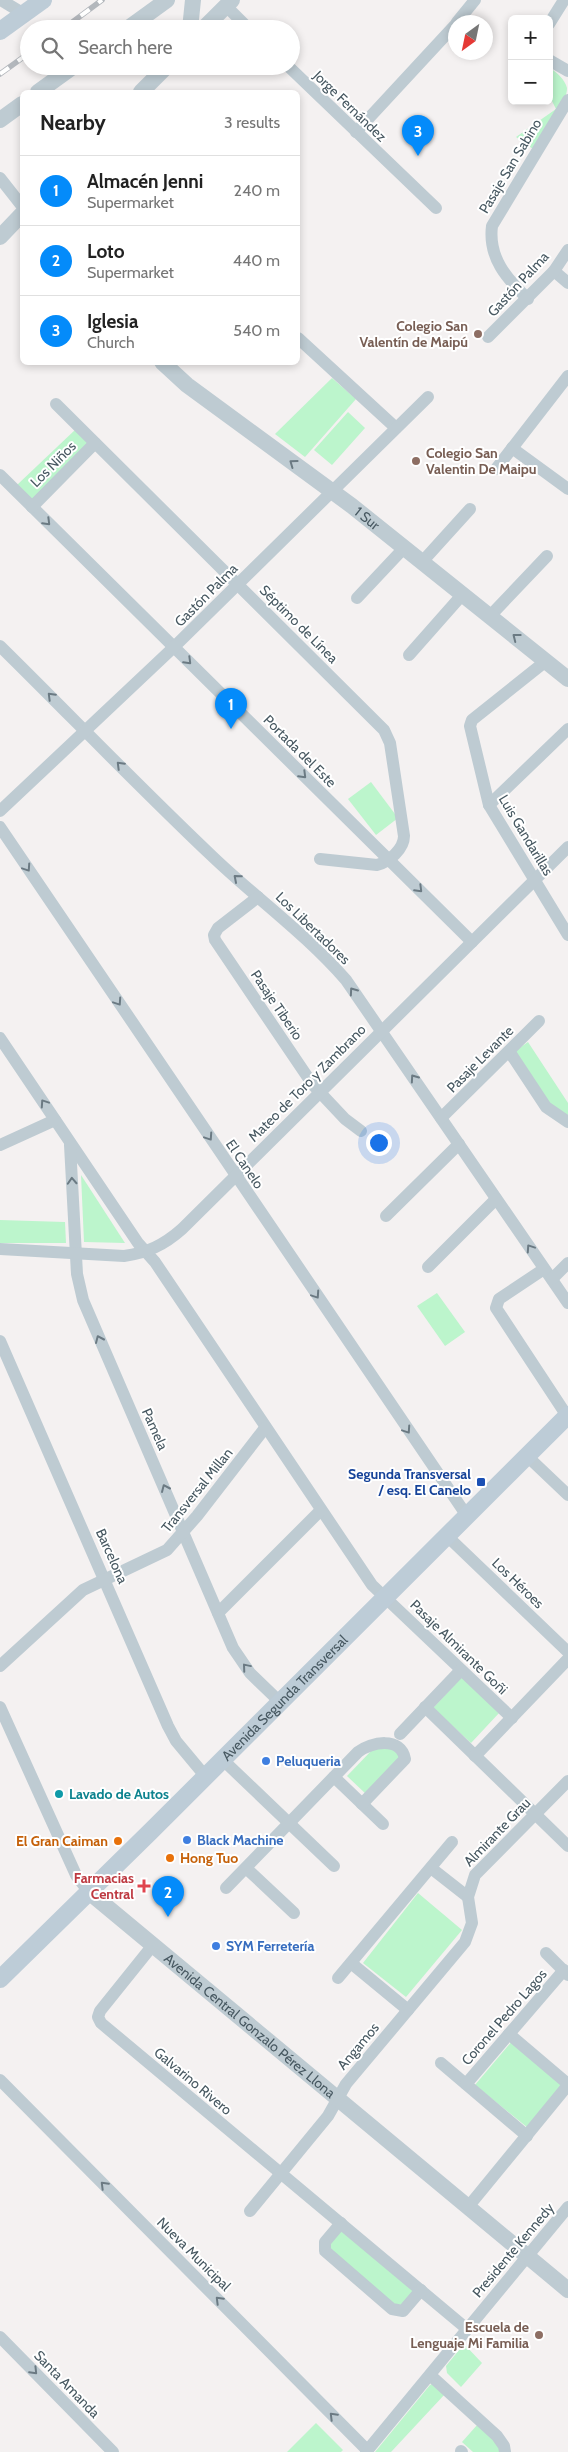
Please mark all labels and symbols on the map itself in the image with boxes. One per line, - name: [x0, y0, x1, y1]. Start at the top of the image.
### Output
- north arrow: [448, 15, 493, 60]
- street label: Jorge Fernández: [309, 66, 391, 146]
- pin: 3: [402, 115, 434, 156]
- street label: Pasaje San Sabino: [475, 115, 546, 217]
- street label: Gastón Palma: [483, 248, 553, 320]
- place label: Colegio San Valentín de Maipú: [359, 317, 468, 351]
- marker: Colegio San Valentín de Maipú: [472, 328, 484, 340]
- street label: Los Niños: [26, 437, 80, 491]
- place label: Colegio San Valentin De Maipu: [426, 444, 537, 478]
- marker: Colegio San Valentin De Maipu: [410, 455, 422, 467]
- one-way arrow: [289, 460, 299, 469]
- street label: 1 Sur: [351, 502, 384, 534]
- one-way arrow: [41, 516, 50, 525]
- street label: Gastón Palma: [171, 559, 242, 630]
- street label: Séptimo de Línea: [256, 581, 342, 667]
- one-way arrow: [513, 635, 522, 643]
- one-way arrow: [182, 655, 191, 664]
- pin: 1: [215, 688, 247, 729]
- one-way arrow: [48, 693, 57, 702]
- street label: Portada del Este: [260, 711, 340, 791]
- one-way arrow: [117, 762, 126, 771]
- one-way arrow: [297, 769, 306, 778]
- street label: Luis Gandarillas: [495, 791, 557, 879]
- one-way arrow: [21, 862, 30, 872]
- one-way arrow: [233, 875, 242, 884]
- one-way arrow: [413, 883, 422, 892]
- street label: Los Libertadores: [272, 888, 354, 968]
- street label: Pasaje Tiberio: [247, 967, 307, 1044]
- one-way arrow: [350, 987, 359, 996]
- one-way arrow: [112, 997, 121, 1006]
- street label: Mateo de Toro y Zambrano: [244, 1020, 370, 1146]
- street label: Pasaje Levante: [443, 1022, 517, 1096]
- one-way arrow: [411, 1074, 420, 1084]
- one-way arrow: [40, 1099, 50, 1108]
- your location: [366, 1130, 392, 1156]
- one-way arrow: [203, 1131, 212, 1141]
- street label: El Canelo: [222, 1136, 268, 1192]
- one-way arrow: [67, 1177, 78, 1185]
- one-way arrow: [527, 1244, 536, 1254]
- one-way arrow: [310, 1289, 319, 1299]
- one-way arrow: [95, 1335, 106, 1344]
- street label: Pamela: [138, 1405, 172, 1453]
- one-way arrow: [401, 1424, 410, 1433]
- street label: Transversal Millan: [157, 1444, 237, 1536]
- place label: Segunda Transversal / esq. El Canelo: [348, 1465, 471, 1499]
- marker: Segunda Transversal / esq. El Canelo: [475, 1476, 487, 1488]
- one-way arrow: [160, 1484, 171, 1493]
- street label: Barcelona: [92, 1526, 132, 1587]
- street label: Los Héroes: [488, 1554, 548, 1612]
- street label: Pasaje Almirante Goñi: [406, 1596, 512, 1698]
- street label: Avenida Segunda Transversal: [218, 1631, 352, 1765]
- one-way arrow: [243, 1664, 252, 1673]
- place label: Peluqueria: [276, 1752, 341, 1770]
- marker: Peluqueria: [260, 1755, 272, 1767]
- place label: Lavado de Autos: [69, 1785, 169, 1803]
- marker: Lavado de Autos: [53, 1788, 65, 1800]
- street label: Almirante Grau: [460, 1794, 534, 1870]
- place label: Black Machine: [197, 1831, 284, 1849]
- place label: El Gran Caiman: [16, 1832, 108, 1850]
- marker: Black Machine: [181, 1834, 193, 1846]
- marker: El Gran Caiman: [112, 1835, 124, 1847]
- place label: Hong Tuo: [180, 1849, 238, 1867]
- marker: Hong Tuo: [164, 1852, 176, 1864]
- place label: Farmacias Central: [74, 1869, 134, 1903]
- pin: 2: [152, 1876, 184, 1917]
- marker: Farmacias Central: [138, 1880, 150, 1892]
- place label: SYM Ferretería: [226, 1937, 314, 1955]
- marker: SYM Ferretería: [210, 1940, 222, 1952]
- street label: Avenida Central Gonzalo Pérez Llona: [160, 1949, 339, 2102]
- street label: Coronel Pedro Lagos: [457, 1965, 551, 2069]
- street label: Angamos: [333, 2019, 383, 2073]
- street label: Galvarino Rivero: [150, 2043, 236, 2119]
- one-way arrow: [101, 2182, 110, 2191]
- street label: Presidente Kennedy: [468, 2199, 558, 2301]
- street label: Nueva Municipal: [153, 2213, 235, 2295]
- one-way arrow: [215, 2297, 224, 2306]
- place label: Escuela de Lenguaje Mi Familia: [410, 2318, 529, 2352]
- marker: Escuela de Lenguaje Mi Familia: [533, 2329, 545, 2341]
- street label: Santa Amanda: [30, 2346, 104, 2422]
- one-way arrow: [28, 2366, 37, 2375]
- one-way arrow: [330, 2412, 339, 2421]

